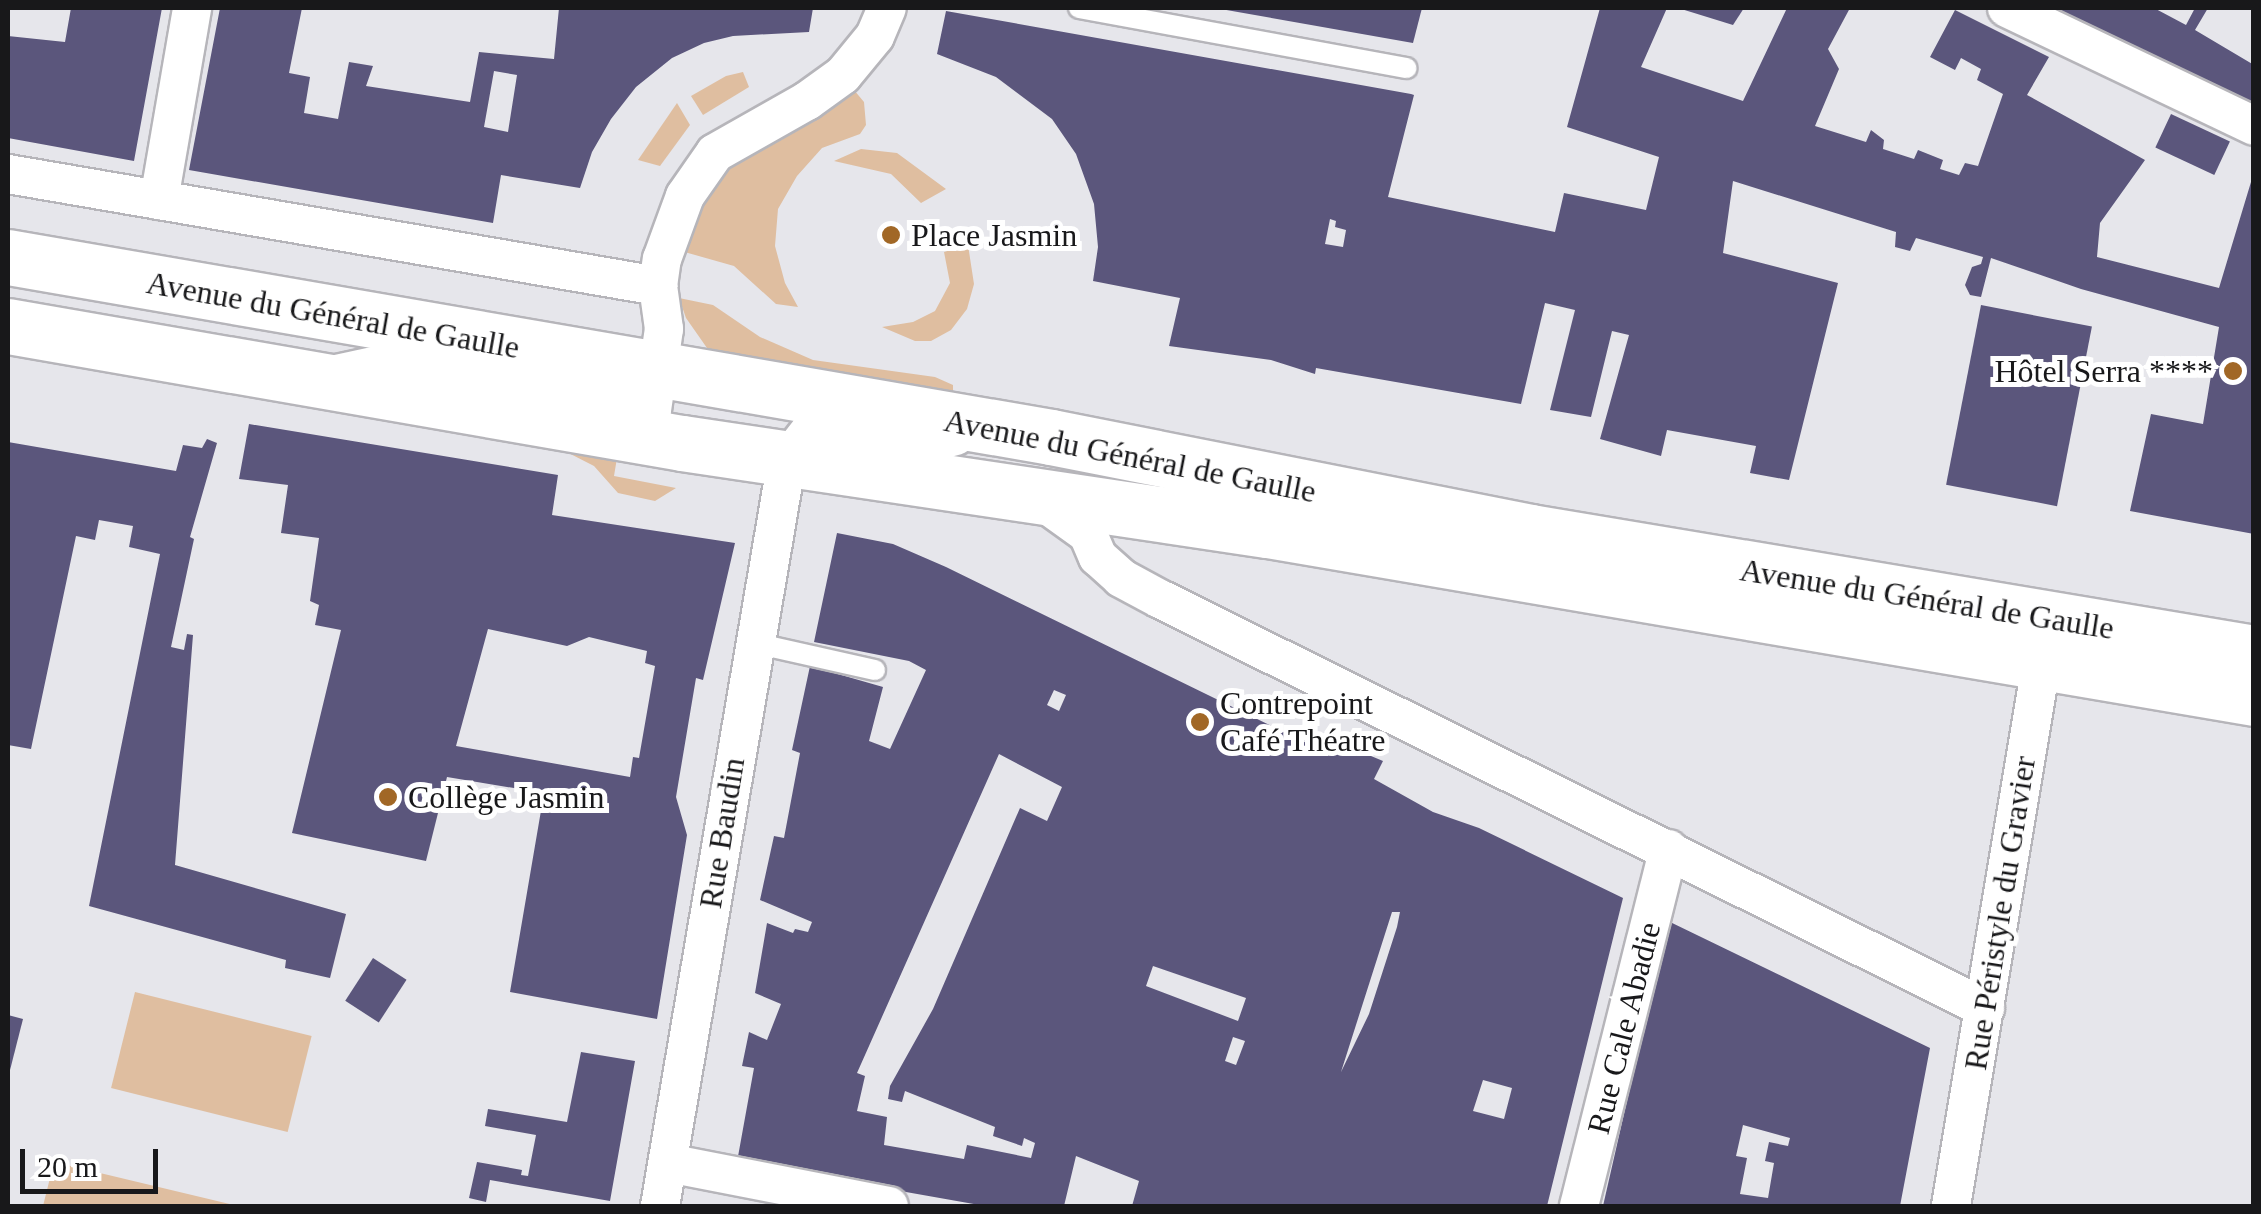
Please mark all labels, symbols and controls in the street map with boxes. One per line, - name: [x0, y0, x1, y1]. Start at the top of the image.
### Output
- place label: Place Jasmin: [911, 216, 1077, 254]
- marker: Place Jasmin: [880, 224, 902, 246]
- street label: Avenue du Général de Gaulle: [144, 263, 522, 367]
- place label: Hôtel Serra ****: [1994, 352, 2213, 390]
- marker: Hôtel Serra ****: [2222, 360, 2244, 382]
- street label: Avenue du Général de Gaulle: [941, 401, 1319, 511]
- street label: Avenue du Général de Gaulle: [1737, 550, 2117, 648]
- place label: Contrepoint Café Théatre: [1220, 685, 1386, 760]
- marker: Contrepoint Café Théatre: [1189, 711, 1211, 733]
- street label: Rue Péristyle du Gravier: [1956, 753, 2044, 1073]
- street label: Rue Baudin: [691, 755, 753, 911]
- place label: Collège Jasmin: [408, 778, 604, 816]
- marker: Collège Jasmin: [377, 786, 399, 808]
- street label: Rue Cale Abadie: [1579, 917, 1669, 1139]
- scale bar: [25, 1129, 162, 1191]
- text: 20 m: [37, 1150, 98, 1183]

